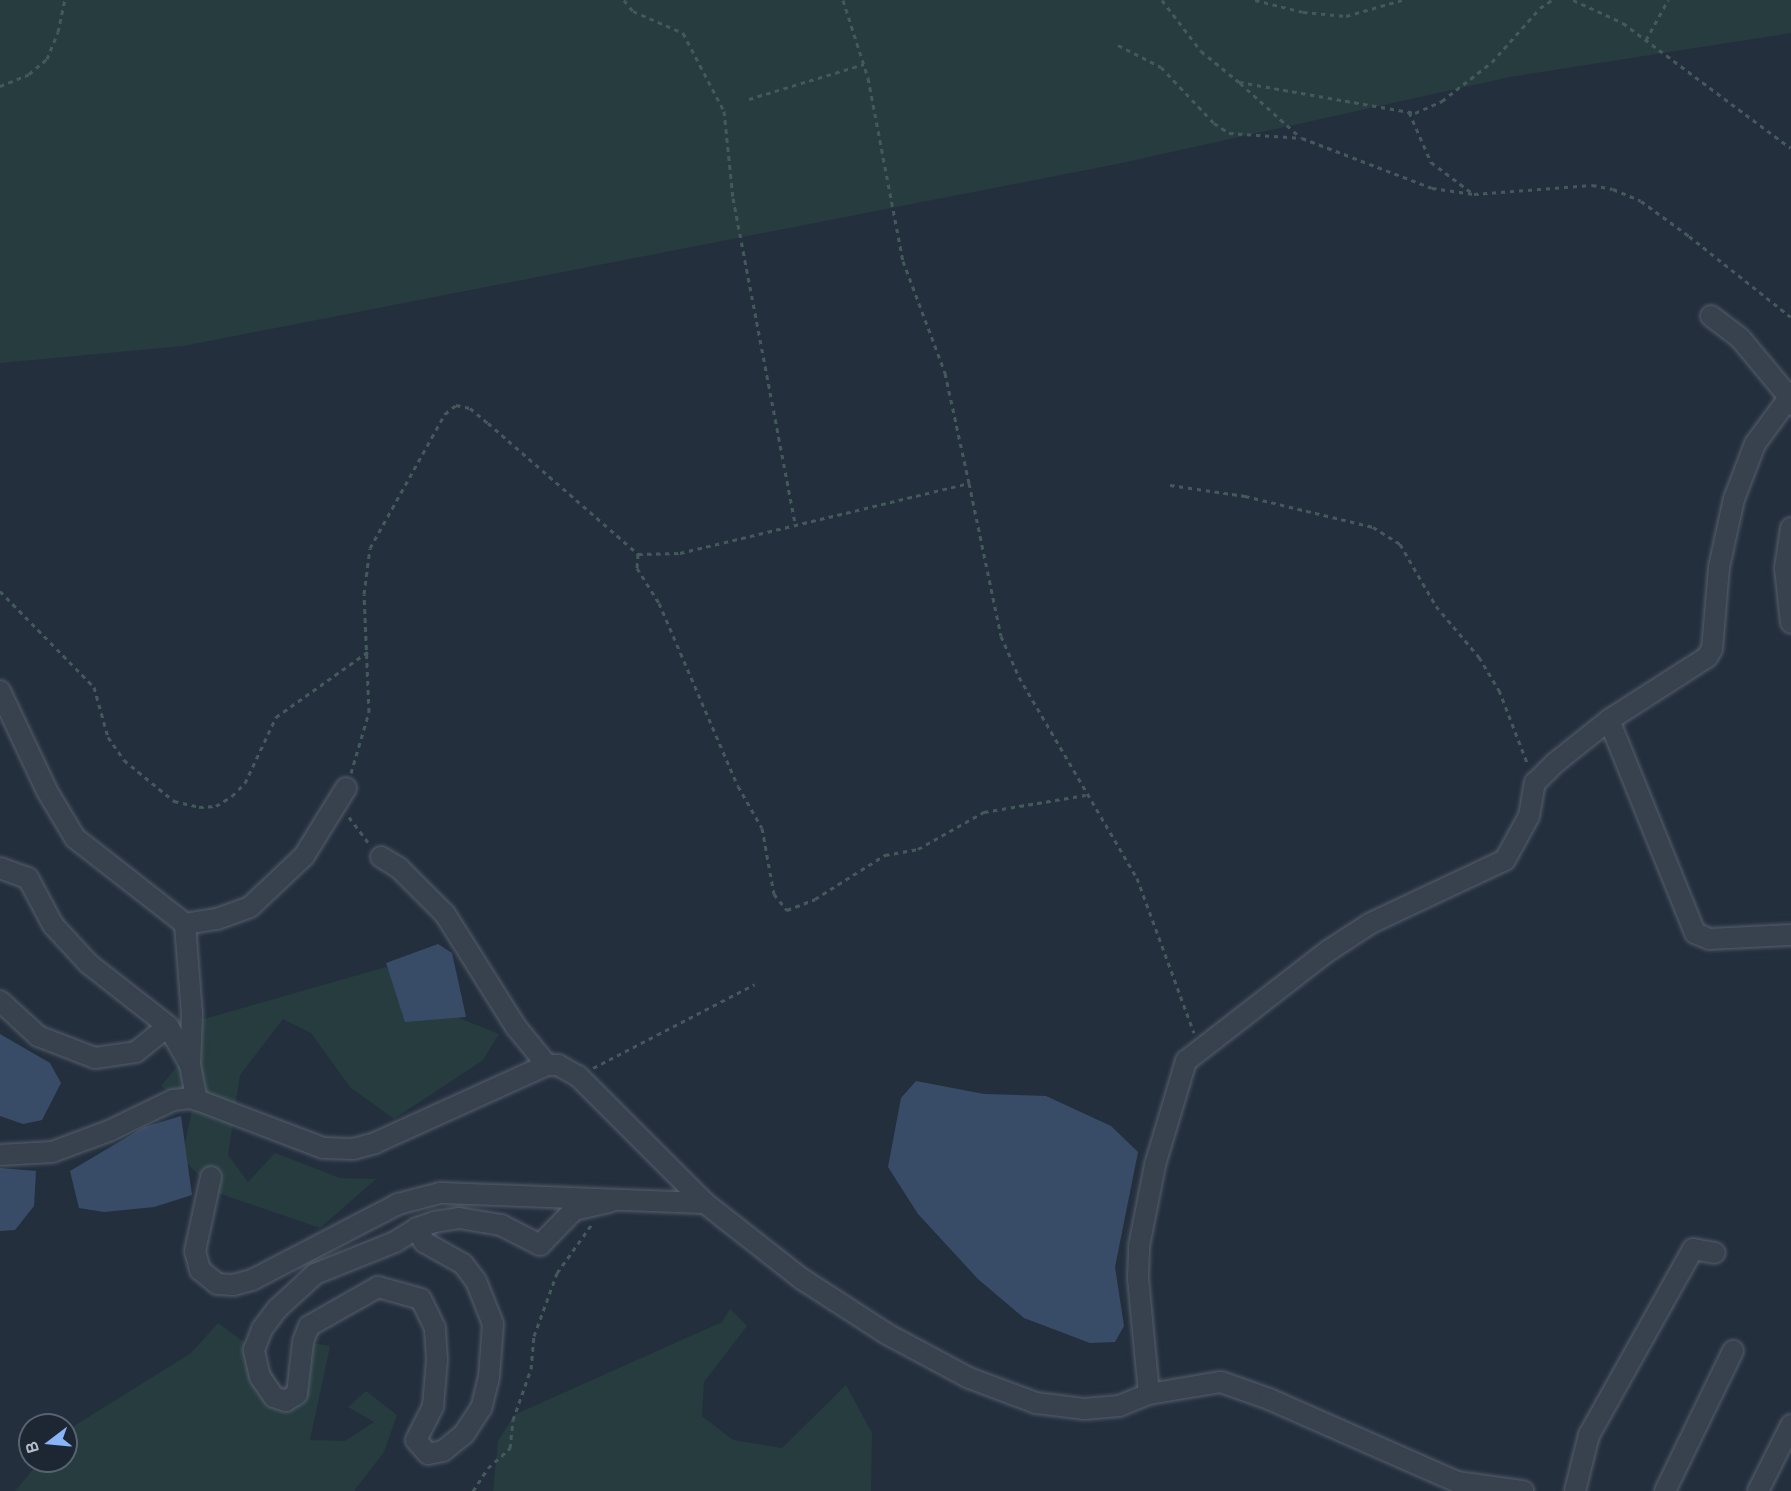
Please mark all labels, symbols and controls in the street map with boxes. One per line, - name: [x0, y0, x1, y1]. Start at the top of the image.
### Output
- north arrow: [18, 1413, 78, 1473]
- text: B: [21, 1439, 44, 1455]

